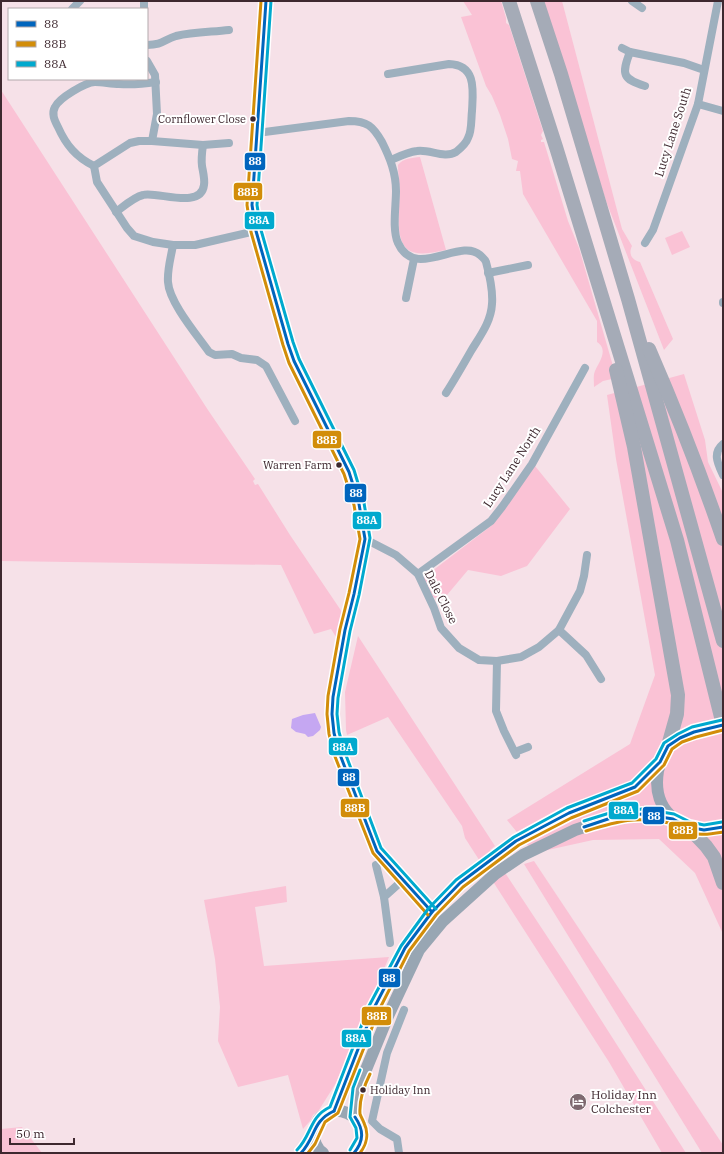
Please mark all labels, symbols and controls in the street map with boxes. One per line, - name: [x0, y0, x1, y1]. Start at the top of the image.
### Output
- legend: [8, 8, 148, 80]
- text: 88: [44, 16, 58, 31]
- text: 88B: [44, 36, 66, 51]
- text: 88A: [44, 56, 67, 71]
- street label: Lucy Lane South: [651, 85, 694, 179]
- place label: Cornflower Close: [158, 112, 246, 126]
- marker: Cornflower Close: [248, 114, 258, 124]
- line badge: 88: [244, 152, 266, 171]
- text: 88: [248, 154, 262, 168]
- line badge: 88B: [233, 182, 263, 201]
- text: 88B: [238, 185, 259, 199]
- line badge: 88A: [244, 211, 275, 230]
- text: 88A: [249, 213, 270, 227]
- street label: Lucy Lane North: [480, 423, 544, 510]
- line badge: 88B: [312, 430, 342, 449]
- text: 88B: [317, 433, 338, 447]
- place label: Warren Farm: [263, 458, 333, 472]
- marker: Warren Farm: [334, 460, 344, 470]
- line badge: 88: [344, 483, 367, 503]
- text: 88: [349, 486, 363, 500]
- line badge: 88A: [352, 511, 382, 530]
- text: 88A: [357, 513, 378, 527]
- street label: Dale Close: [422, 567, 461, 626]
- line badge: 88A: [328, 737, 358, 756]
- text: 88A: [333, 740, 354, 754]
- line badge: 88: [337, 768, 360, 787]
- text: 88: [342, 770, 356, 784]
- line badge: 88B: [340, 798, 370, 818]
- text: 88B: [345, 801, 366, 815]
- line badge: 88A: [608, 801, 639, 820]
- text: 88A: [614, 803, 635, 817]
- line badge: 88: [642, 806, 665, 825]
- text: 88: [647, 809, 661, 823]
- line badge: 88B: [668, 821, 698, 840]
- text: 88B: [673, 823, 694, 837]
- line badge: 88: [378, 968, 401, 988]
- text: 88: [382, 971, 396, 985]
- line badge: 88B: [361, 1006, 392, 1026]
- text: 88B: [367, 1009, 388, 1023]
- line badge: 88A: [341, 1029, 372, 1048]
- text: 88A: [346, 1031, 367, 1045]
- place label: Holiday Inn: [370, 1083, 431, 1097]
- marker: Holiday Inn: [358, 1085, 368, 1095]
- place label: Holiday Inn Colchester: [591, 1087, 657, 1116]
- hotel icon: Holiday Inn Colchester: [568, 1092, 588, 1112]
- scale bar: [10, 1120, 74, 1146]
- text: 50 m: [16, 1126, 45, 1141]

